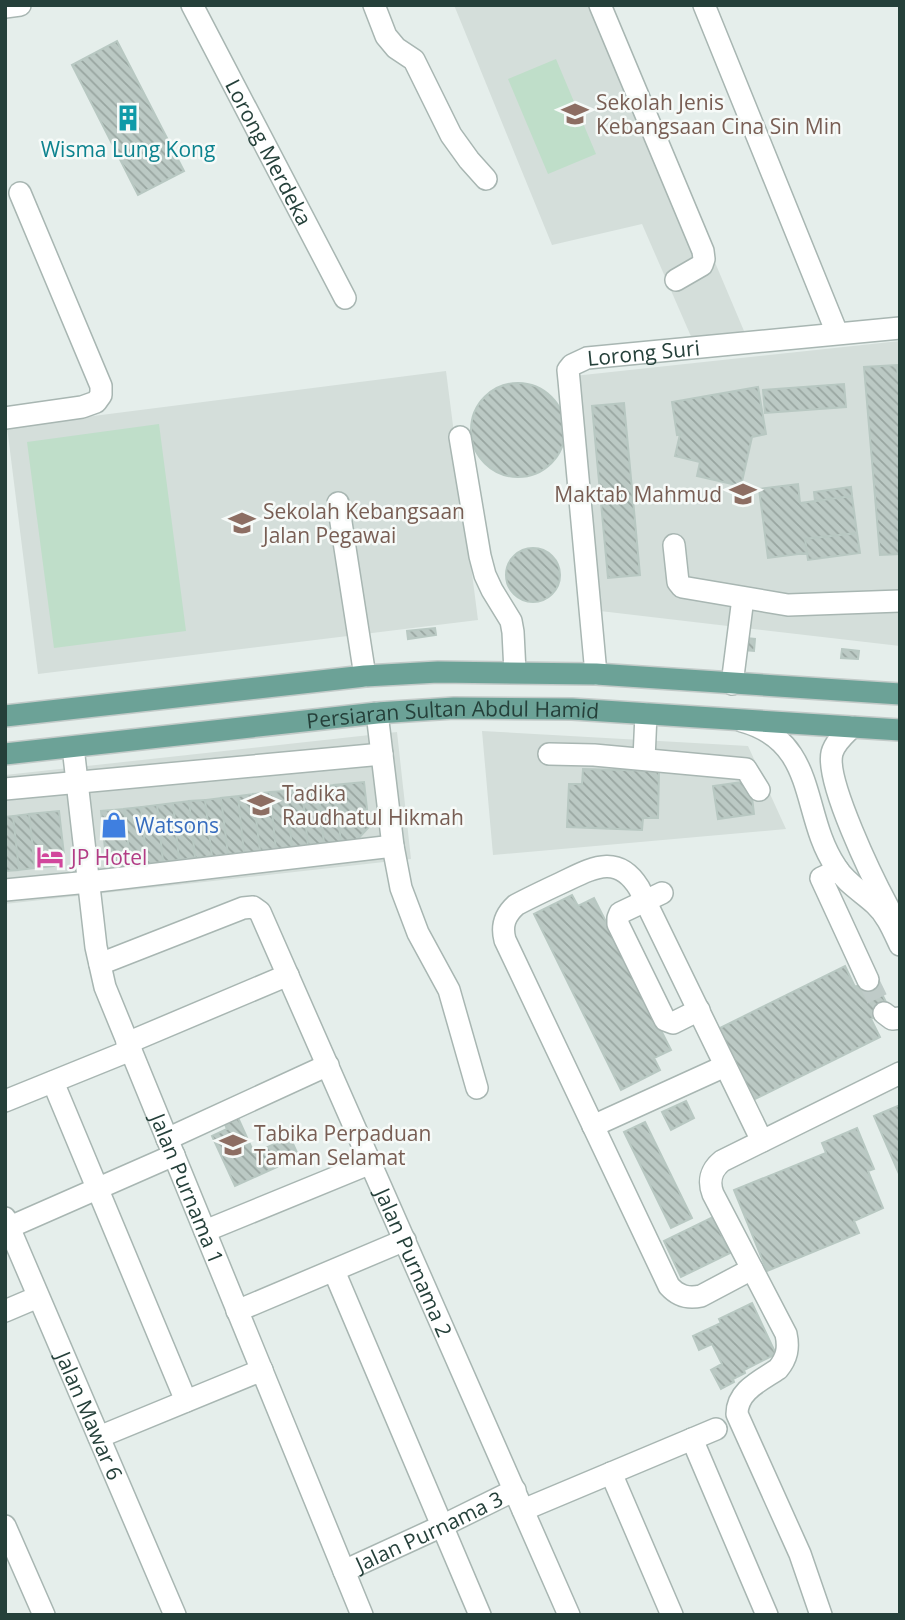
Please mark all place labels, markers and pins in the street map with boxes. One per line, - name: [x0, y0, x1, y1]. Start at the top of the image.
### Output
- place label: Sekolah Jenis Kebangsaan Cina Sin Min: [596, 88, 842, 140]
- school or university icon: Sekolah Jenis Kebangsaan Cina Sin Min: [560, 99, 590, 129]
- building icon: Wisma Lung Kong: [113, 103, 143, 133]
- place label: Wisma Lung Kong: [41, 135, 215, 163]
- school or university icon: Maktab Mahmud: [728, 479, 758, 509]
- place label: Maktab Mahmud: [554, 480, 722, 508]
- place label: Sekolah Kebangsaan Jalan Pegawai: [261, 497, 465, 549]
- school or university icon: Sekolah Kebangsaan Jalan Pegawai: [227, 508, 257, 538]
- place label: Tadika Raudhatul Hikmah: [282, 779, 464, 831]
- school or university icon: Tadika Raudhatul Hikmah: [246, 790, 276, 820]
- shop icon: Watsons: [99, 810, 129, 840]
- place label: Watsons: [135, 811, 219, 839]
- hotel icon: JP Hotel: [35, 842, 65, 872]
- place label: JP Hotel: [69, 843, 147, 871]
- place label: Tabika Perpaduan Taman Selamat: [254, 1119, 431, 1171]
- school or university icon: Tabika Perpaduan Taman Selamat: [218, 1130, 248, 1160]

